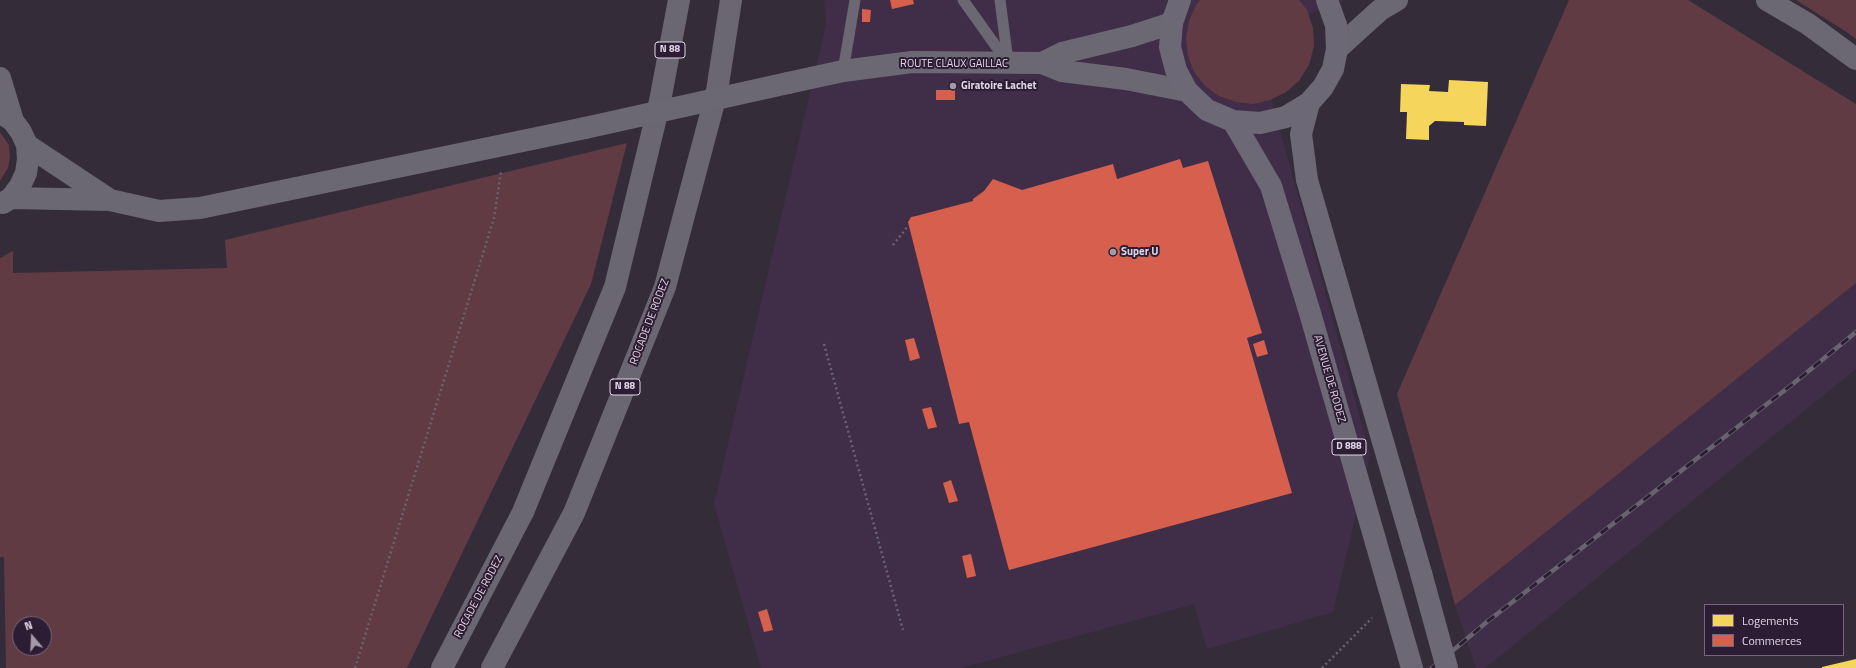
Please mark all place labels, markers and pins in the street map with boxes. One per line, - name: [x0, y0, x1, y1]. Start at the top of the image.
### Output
- place label: Giratoire Lachet: [961, 79, 1037, 93]
- marker: Giratoire Lachet: [948, 81, 958, 91]
- place label: Super U: [1121, 245, 1158, 259]
- marker: Super U: [1108, 247, 1118, 257]

